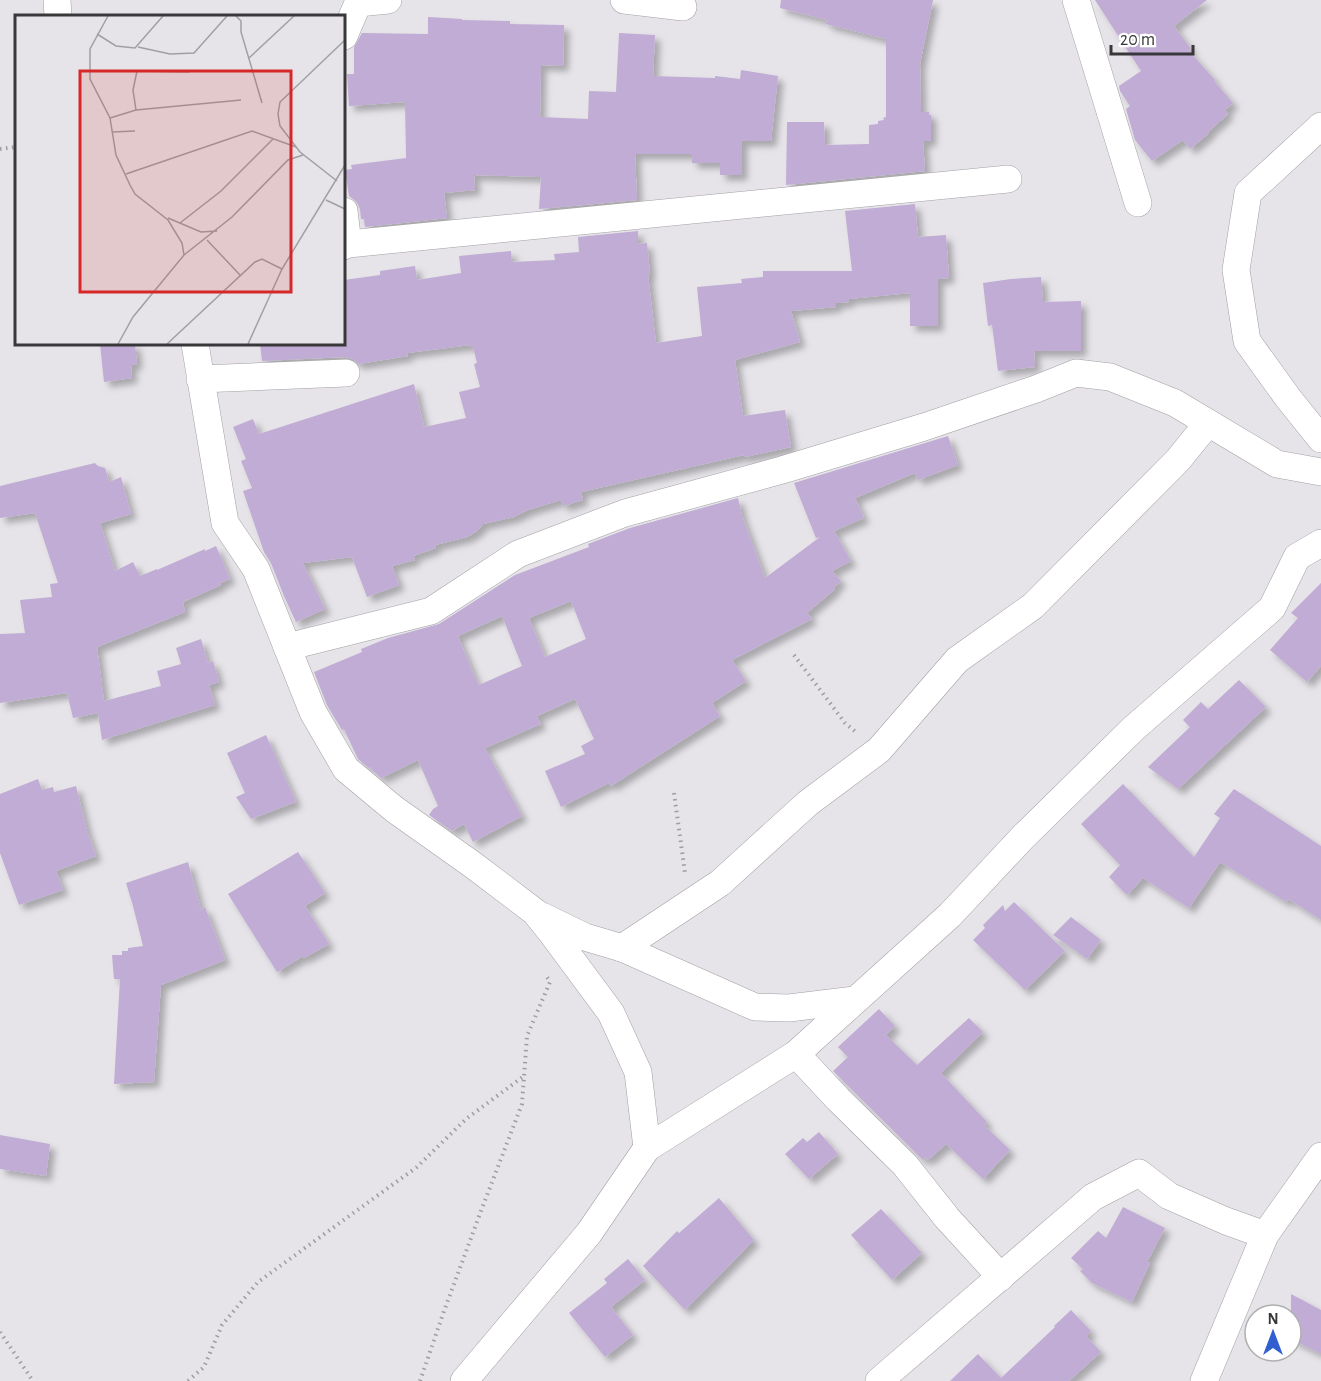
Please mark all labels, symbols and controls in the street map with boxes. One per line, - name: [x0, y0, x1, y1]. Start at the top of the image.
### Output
- inset map: [15, 15, 345, 345]
- scale bar: [1111, 18, 1194, 56]
- text: 20 m: [1120, 31, 1155, 49]
- north arrow: [1243, 1303, 1303, 1363]
- text: N: [1267, 1311, 1279, 1327]

